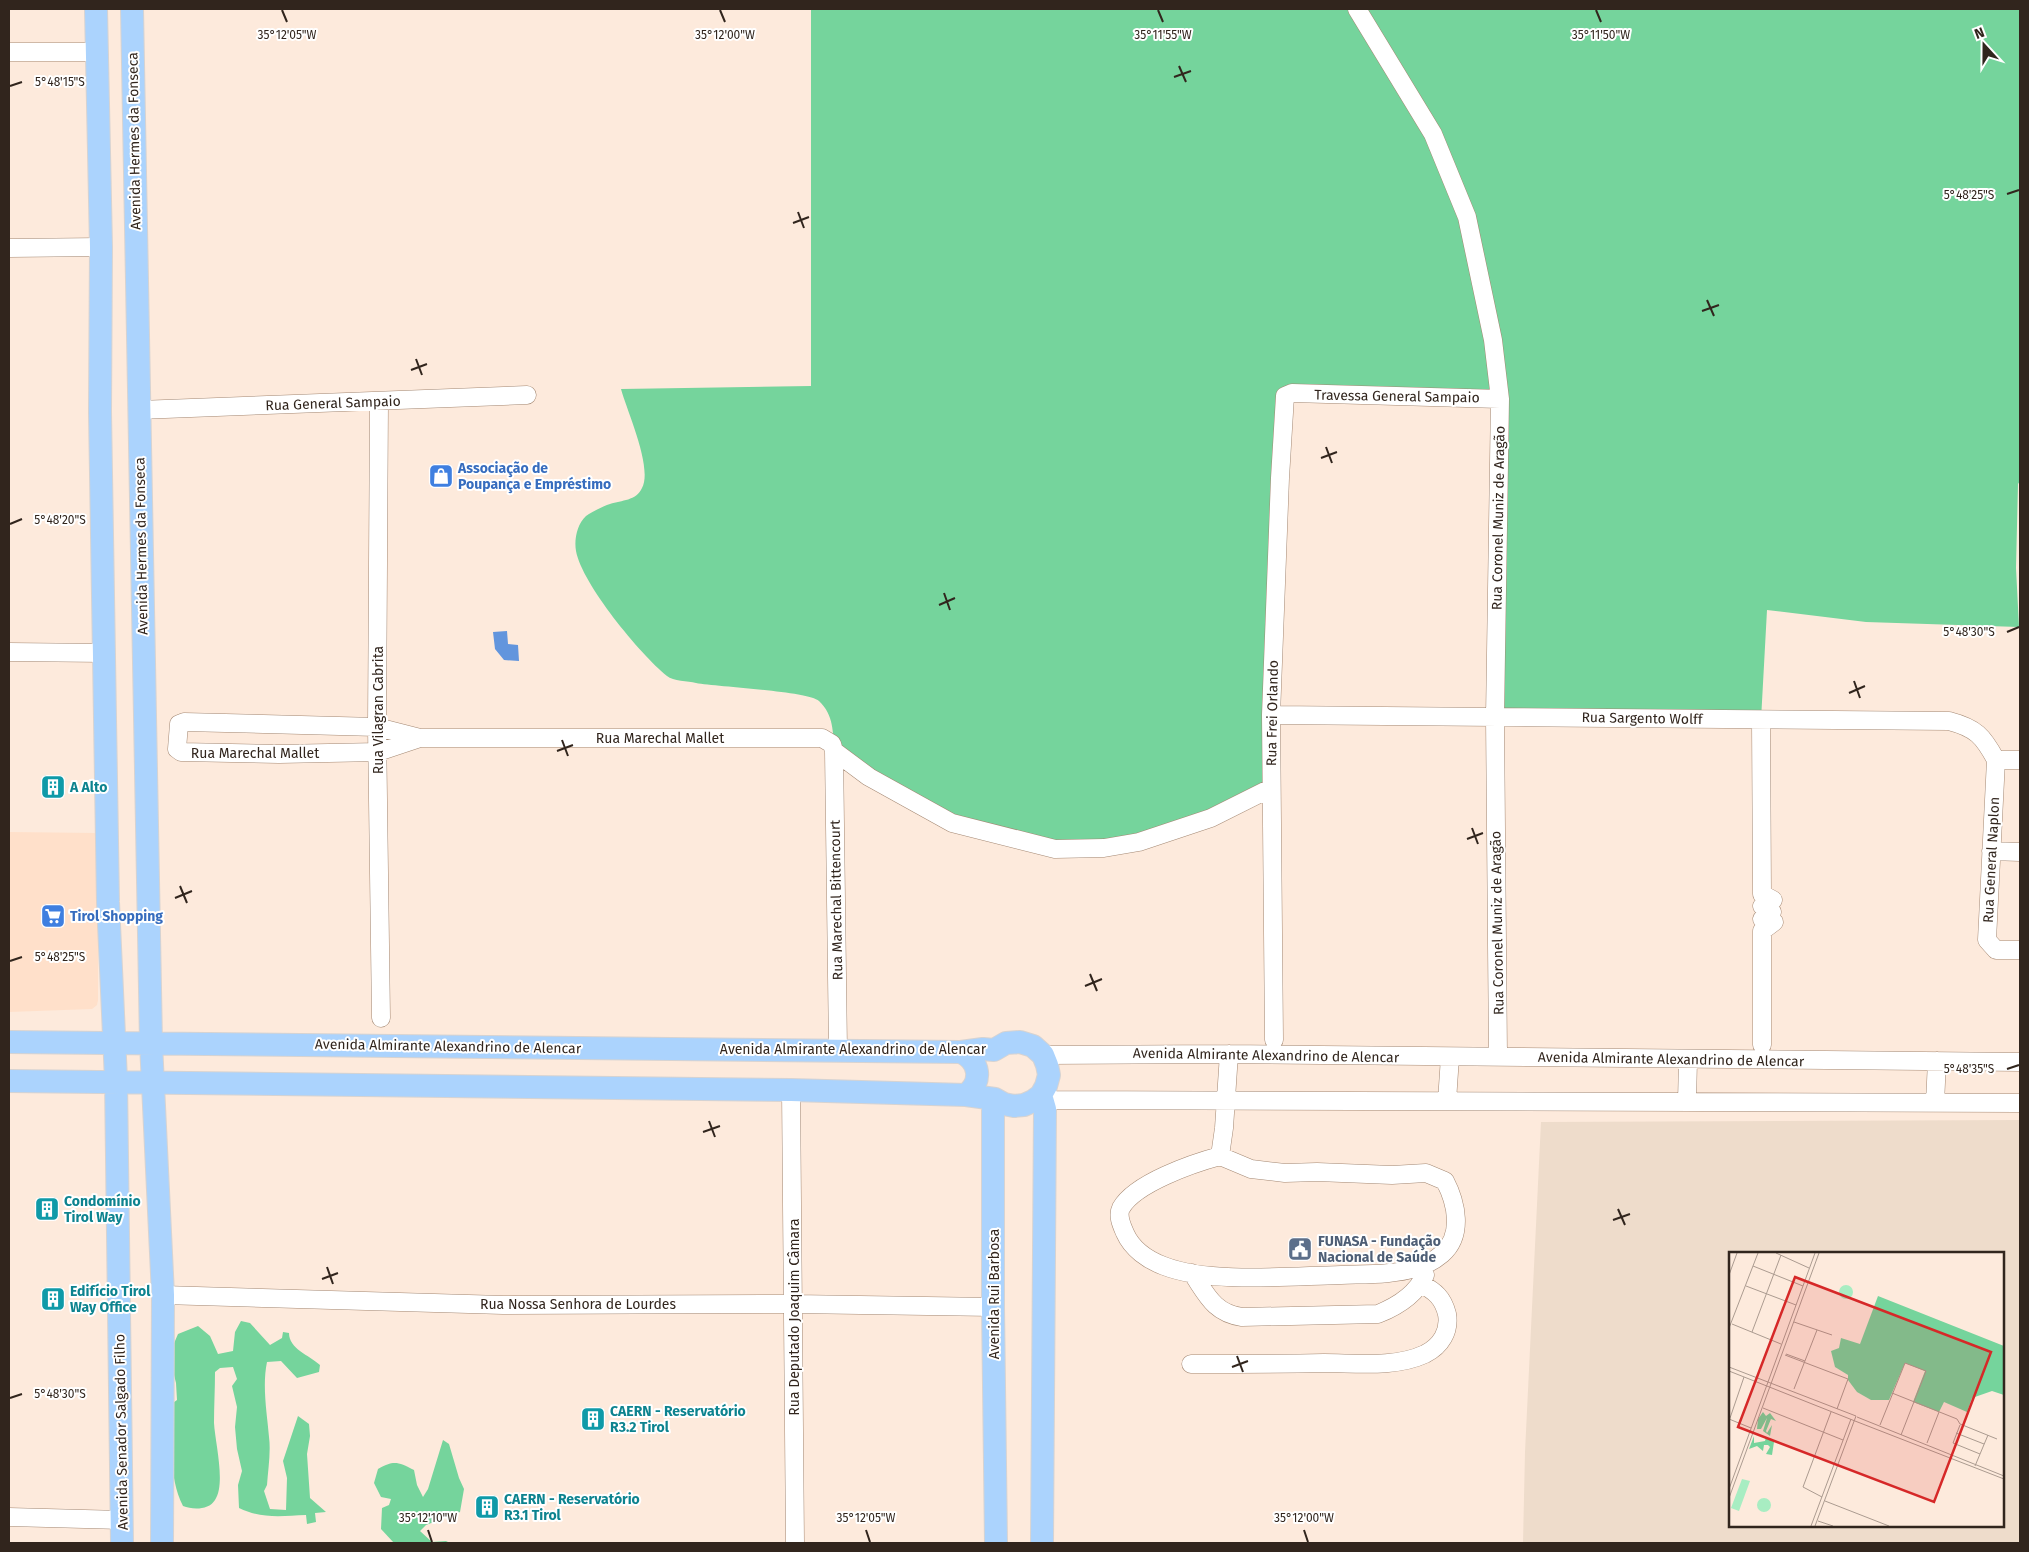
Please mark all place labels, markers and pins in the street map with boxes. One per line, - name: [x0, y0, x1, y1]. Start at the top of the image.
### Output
- place label: Associação de Poupança e Empréstimo: [457, 460, 611, 494]
- shop icon: Associação de Poupança e Empréstimo: [428, 463, 454, 489]
- building icon: A Alto: [40, 774, 66, 800]
- place label: A Alto: [69, 779, 107, 796]
- supermarket icon: Tirol Shopping: [40, 903, 66, 929]
- place label: Tirol Shopping: [70, 908, 163, 925]
- place label: Condomínio Tirol Way: [64, 1193, 141, 1226]
- building icon: Condomínio Tirol Way: [34, 1196, 60, 1222]
- place label: FUNASA - Fundação Nacional de Saúde: [1318, 1233, 1441, 1266]
- public building icon: FUNASA - Fundação Nacional de Saúde: [1287, 1236, 1313, 1262]
- place label: Edifício Tirol Way Office: [70, 1283, 151, 1316]
- building icon: Edifício Tirol Way Office: [40, 1286, 66, 1312]
- place label: CAERN - Reservatório R3.2 Tirol: [610, 1403, 746, 1436]
- building icon: CAERN - Reservatório R3.2 Tirol: [580, 1406, 606, 1432]
- place label: CAERN - Reservatório R3.1 Tirol: [504, 1491, 640, 1524]
- building icon: CAERN - Reservatório R3.1 Tirol: [474, 1494, 500, 1520]

